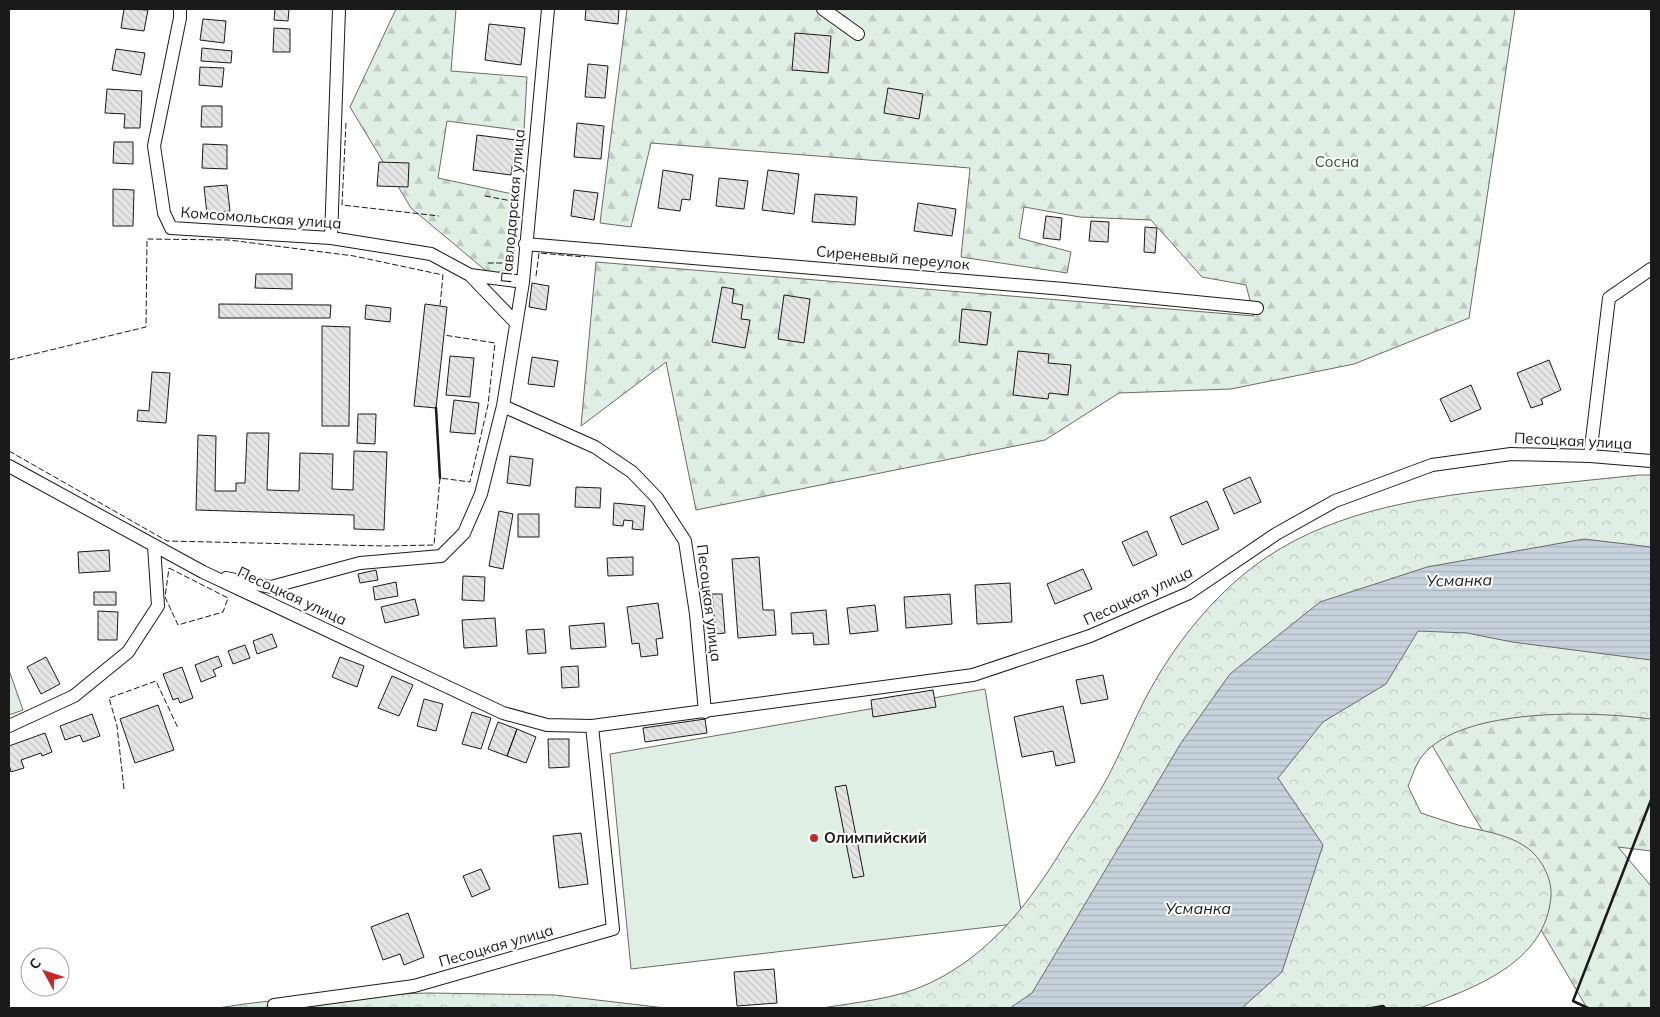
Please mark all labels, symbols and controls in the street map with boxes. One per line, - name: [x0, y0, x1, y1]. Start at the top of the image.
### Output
- street label: Павлодарская улица: [496, 128, 529, 284]
- park label: Сосна: [1315, 152, 1359, 171]
- street label: Комсомольская улица: [180, 202, 342, 233]
- street label: Сиреневый переулок: [815, 241, 972, 274]
- street label: Песоцкая улица: [1513, 428, 1633, 453]
- street label: Песоцкая улица: [693, 543, 726, 663]
- street label: Песоцкая улица: [235, 562, 350, 629]
- street label: Песоцкая улица: [1080, 562, 1195, 629]
- water label: Усманка: [1426, 569, 1492, 591]
- place label: Олимпийский: [824, 828, 927, 847]
- marker: Олимпийский: [808, 832, 820, 844]
- water label: Усманка: [1165, 898, 1231, 918]
- street label: Песоцкая улица: [436, 920, 555, 971]
- north arrow: [20, 947, 70, 997]
- text: С: [25, 954, 45, 973]

